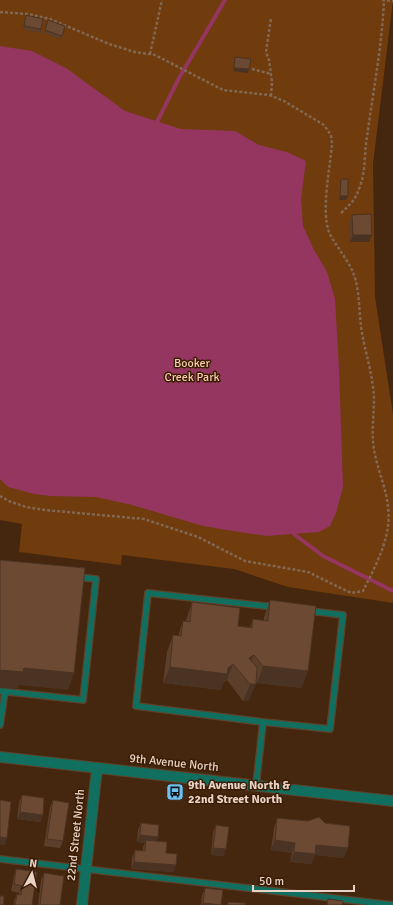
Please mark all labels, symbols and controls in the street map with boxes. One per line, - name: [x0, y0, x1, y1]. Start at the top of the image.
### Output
- park label: Booker Creek Park: [164, 356, 220, 385]
- street label: 9th Avenue North: [129, 751, 219, 775]
- place label: 9th Avenue North & 22nd Street North: [188, 778, 290, 807]
- bus stop icon: 9th Avenue North & 22nd Street North: [165, 782, 185, 802]
- street label: 22nd Street North: [64, 788, 88, 882]
- north arrow: [12, 853, 52, 893]
- text: N: [29, 857, 38, 870]
- scale bar: [253, 867, 354, 893]
- text: 50 m: [259, 874, 284, 889]

